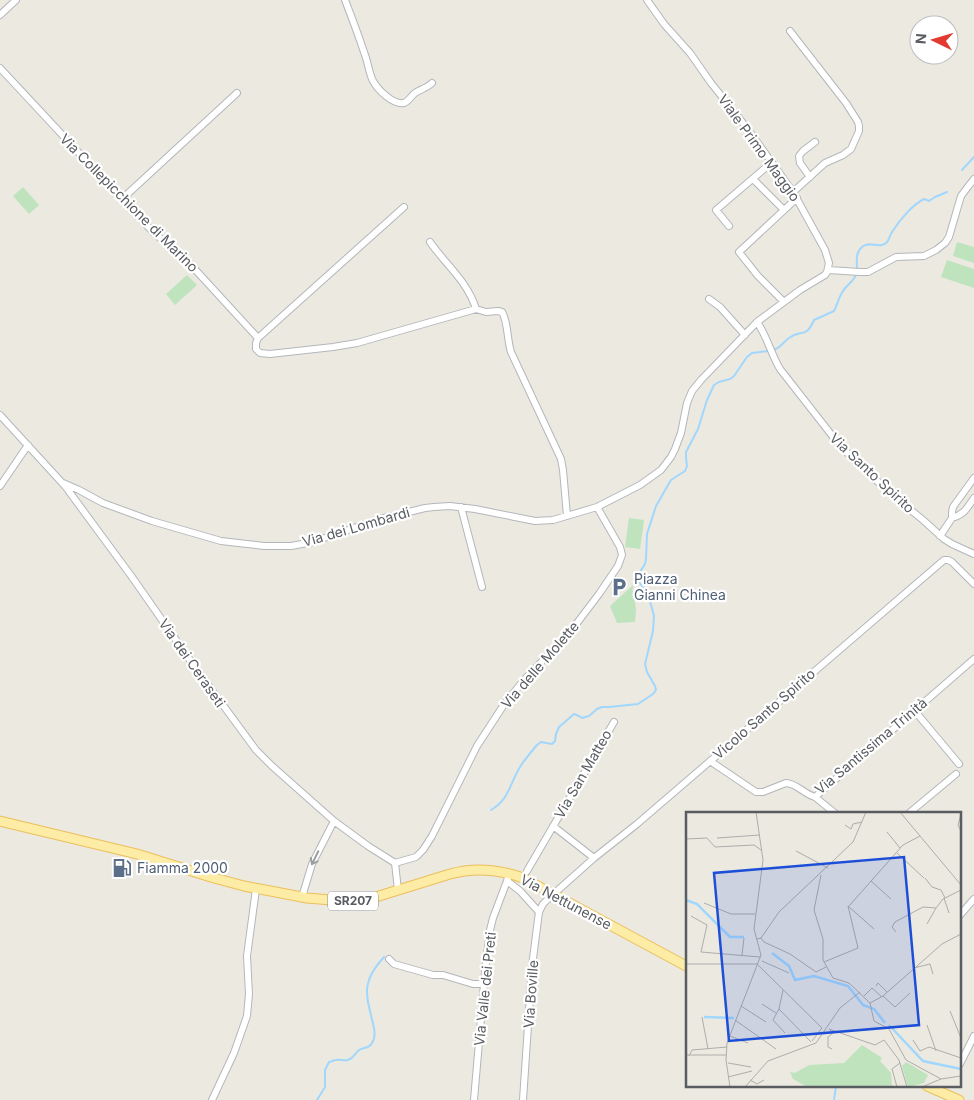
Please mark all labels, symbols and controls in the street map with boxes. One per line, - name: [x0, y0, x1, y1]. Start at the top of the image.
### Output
- north arrow: [909, 15, 959, 65]
- text: N: [912, 33, 929, 45]
- street label: Viale Primo Maggio: [715, 91, 804, 205]
- street label: Via Collepicchione di Marino: [57, 130, 202, 275]
- street label: Via Santo Spirito: [827, 429, 918, 516]
- street label: Via dei Lombardi: [300, 503, 412, 550]
- place label: Piazza Gianni Chinea: [634, 570, 726, 603]
- parking icon: Piazza Gianni Chinea: [608, 576, 630, 598]
- street label: Via dei Ceraseti: [156, 615, 229, 710]
- street label: Via delle Molette: [497, 618, 582, 712]
- street label: Vicolo Santo Spirito: [709, 665, 818, 763]
- street label: Via Santissima Trinità: [811, 694, 930, 798]
- street label: Via San Matteo: [550, 726, 615, 821]
- inset map: [686, 812, 962, 1088]
- one-way arrow: [310, 850, 320, 865]
- fuel station icon: Fiamma 2000: [111, 857, 133, 879]
- place label: Fiamma 2000: [137, 859, 228, 876]
- street label: Via Nettunense: [518, 870, 615, 933]
- road number: SR207: [328, 891, 378, 910]
- street label: Via Valle dei Preti: [470, 931, 499, 1047]
- street label: Via Boville: [520, 959, 541, 1029]

